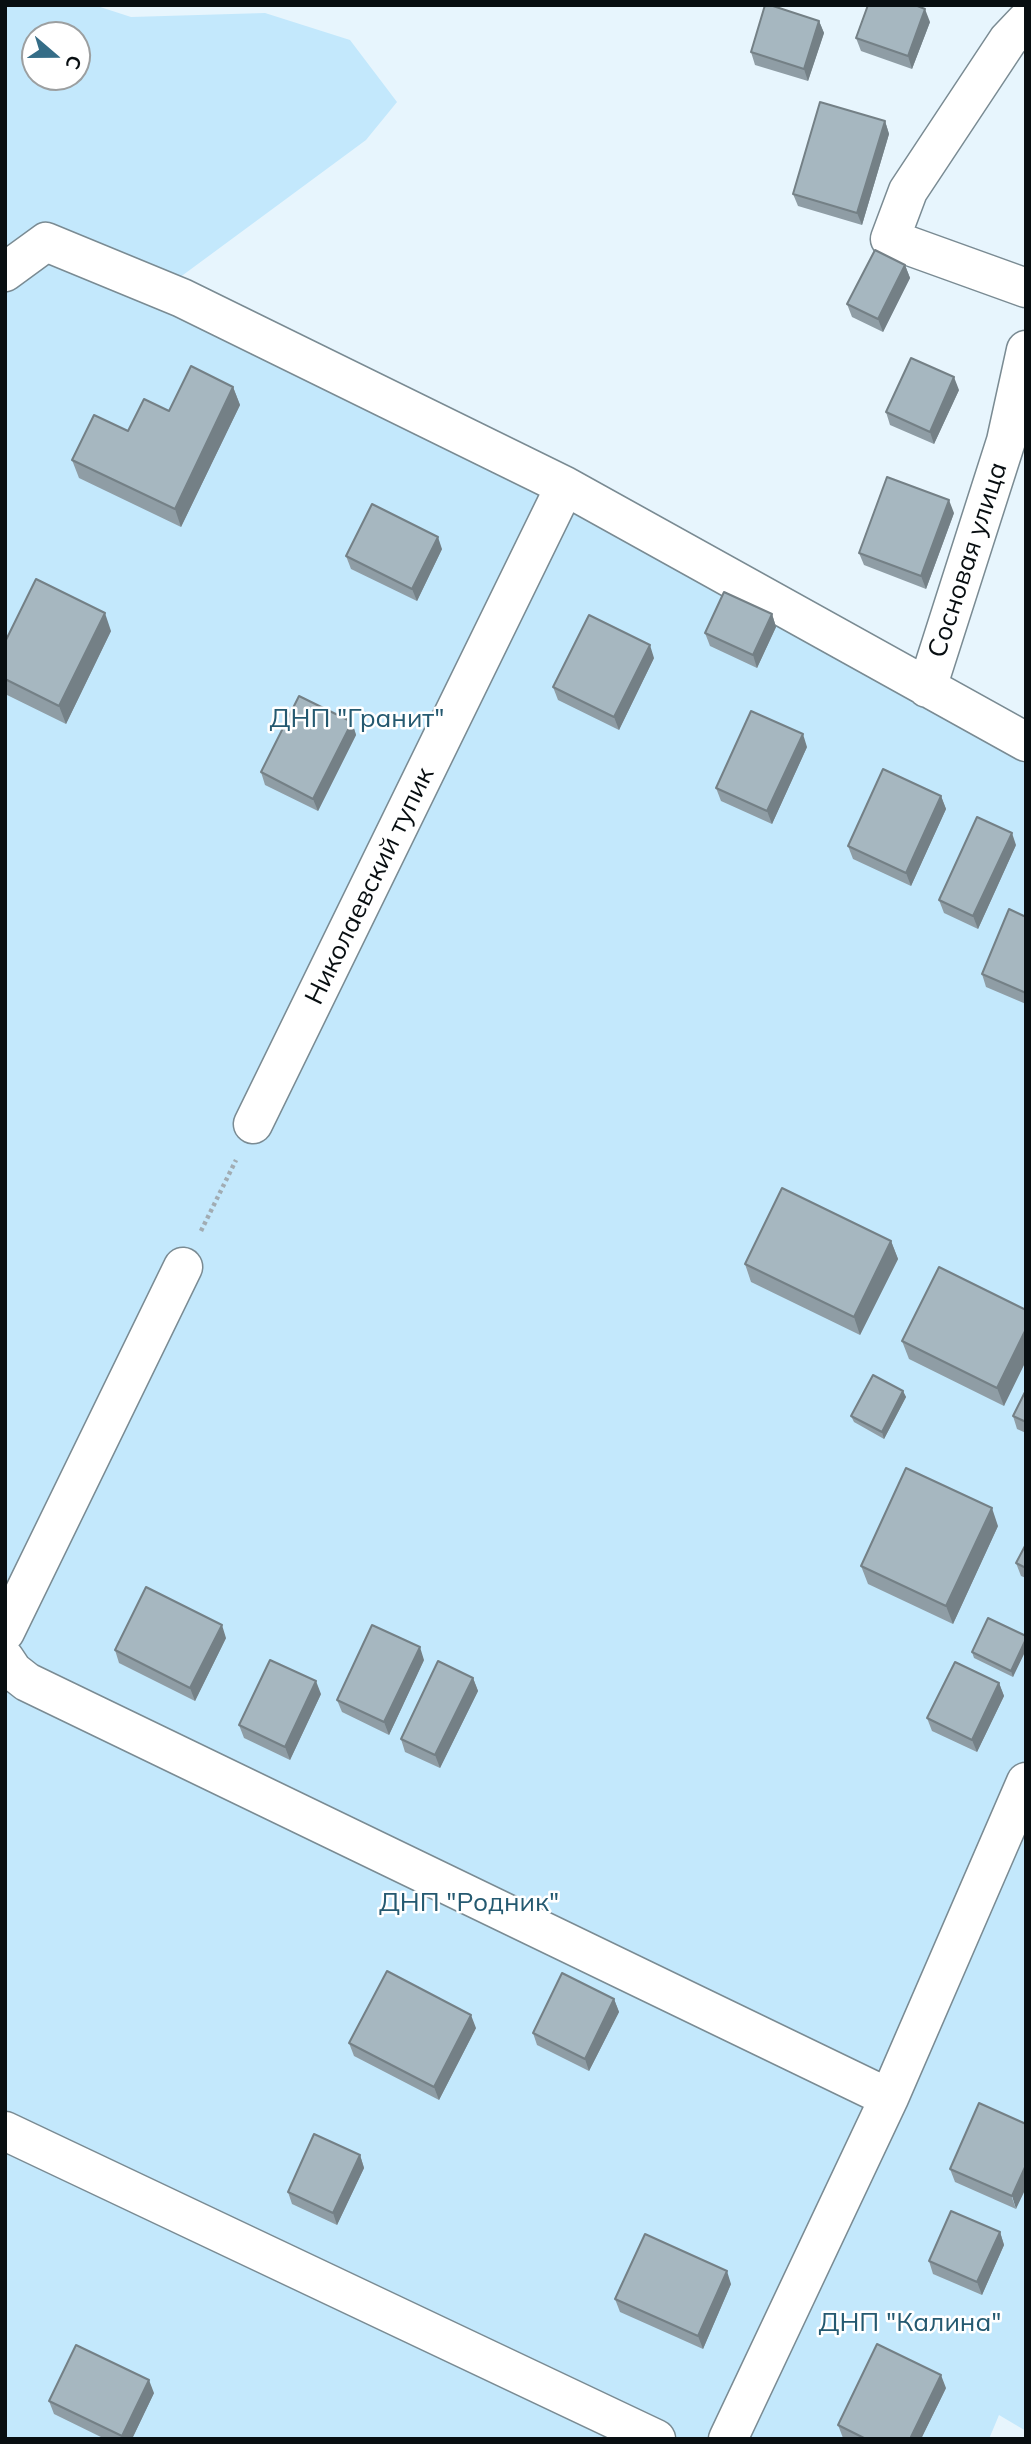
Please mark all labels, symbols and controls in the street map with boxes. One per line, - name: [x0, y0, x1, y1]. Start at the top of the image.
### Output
- north arrow: [21, 21, 91, 91]
- text: С: [60, 52, 87, 73]
- street label: Сосновая улица: [922, 458, 1014, 662]
- park label: ДНП "Гранит": [270, 703, 444, 735]
- street label: Николаевский тупик: [299, 762, 441, 1010]
- park label: ДНП "Родник": [379, 1887, 559, 1919]
- park label: ДНП "Калина": [819, 2307, 1001, 2339]

